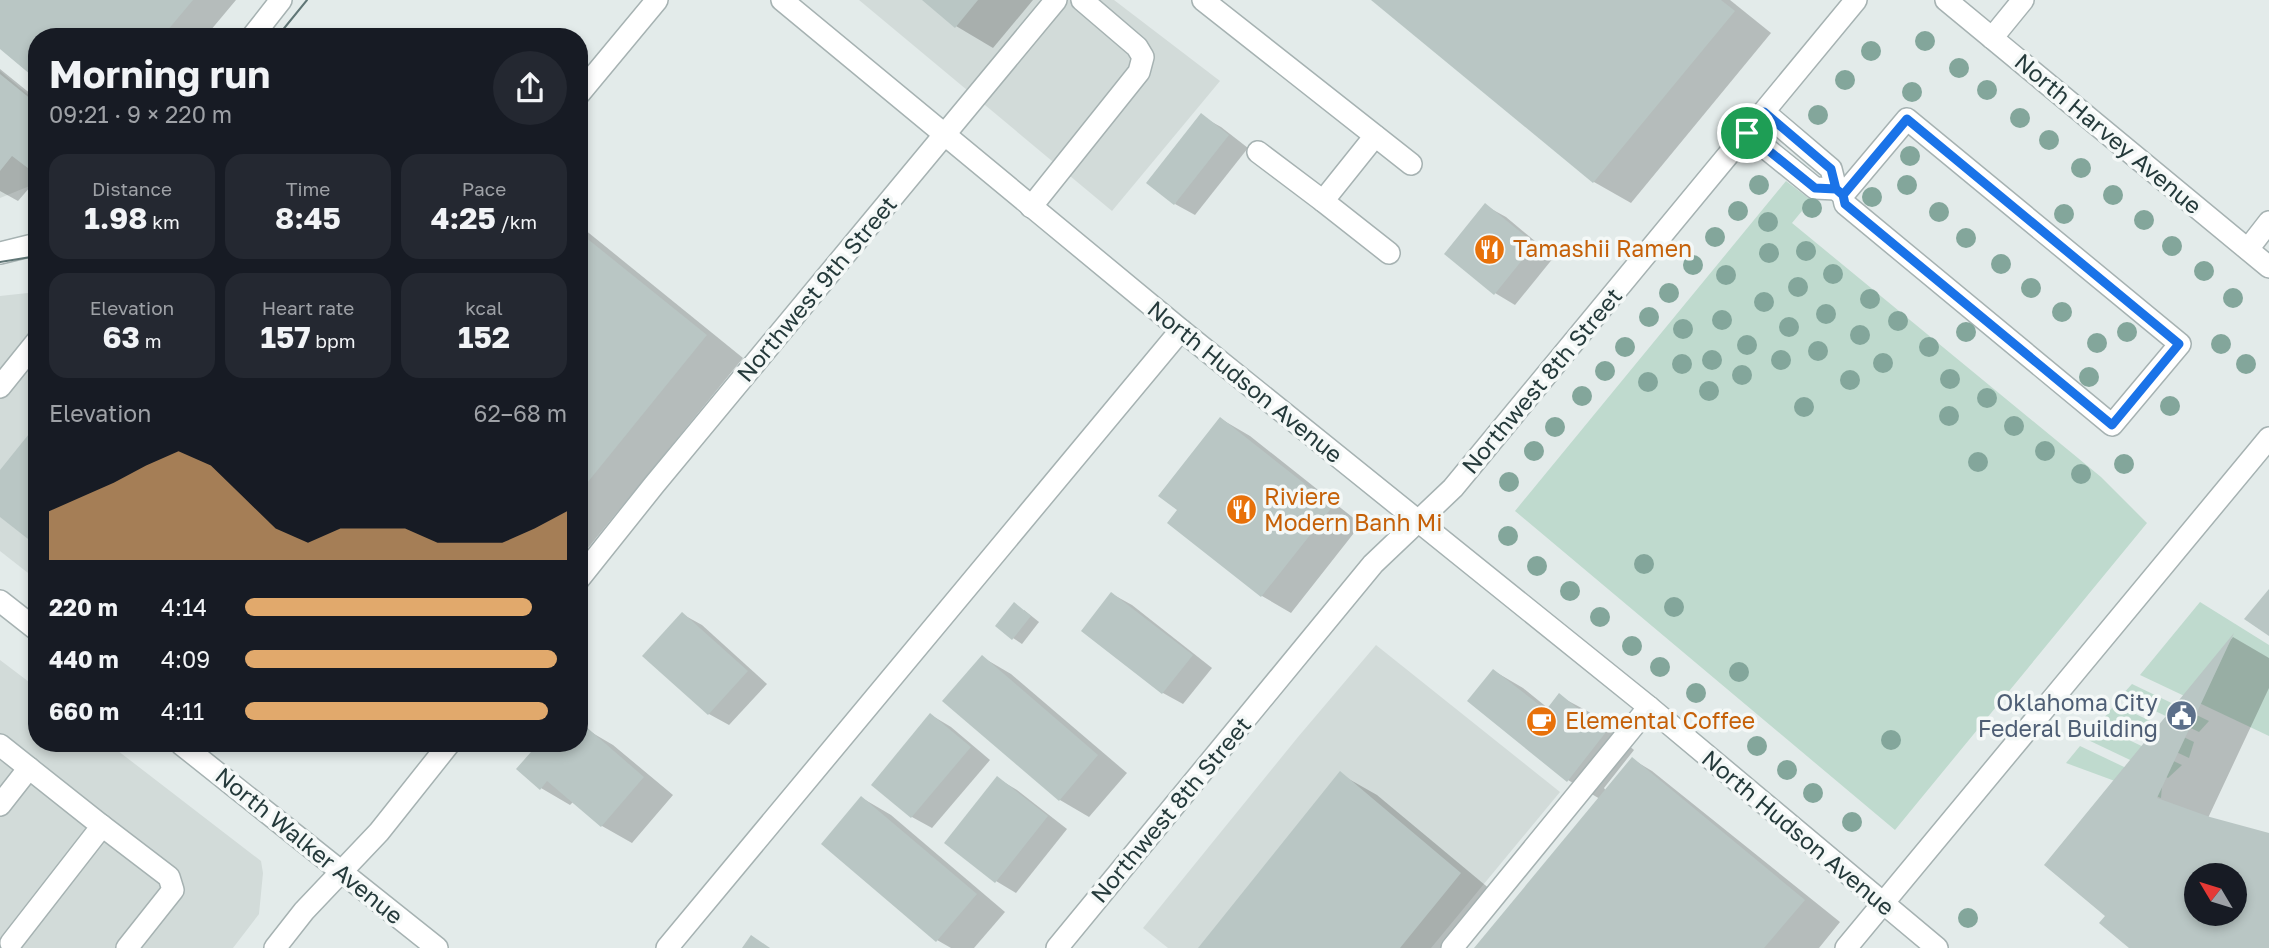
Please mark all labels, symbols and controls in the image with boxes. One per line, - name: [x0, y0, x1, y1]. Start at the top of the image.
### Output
- street label: North Harvey Avenue: [2010, 47, 2208, 220]
- text: Morning run: [49, 51, 270, 96]
- button: share: [493, 51, 567, 125]
- text: 09:21 · 9 × 220 m: [49, 100, 232, 128]
- pin: [1717, 103, 1777, 163]
- icon: arrive: [1728, 114, 1766, 152]
- text: Distance: [92, 177, 172, 200]
- text: Time: [286, 177, 330, 200]
- text: Pace: [462, 177, 506, 200]
- street label: Northwest 9th Street: [730, 190, 902, 387]
- text: 1.98: [84, 200, 148, 236]
- text: 8:45: [275, 200, 341, 236]
- text: 4:25: [431, 200, 496, 236]
- text: km: [148, 210, 180, 233]
- text: /km: [496, 210, 537, 233]
- restaurant icon: Tamashii Ramen: [1473, 232, 1507, 266]
- place label: Tamashii Ramen: [1513, 234, 1692, 262]
- street label: Northwest 8th Street: [1455, 282, 1627, 479]
- street label: North Hudson Avenue: [1143, 294, 1349, 468]
- text: Elevation: [90, 296, 174, 319]
- text: Heart rate: [262, 296, 354, 319]
- text: kcal: [465, 296, 503, 319]
- text: 63: [103, 319, 140, 355]
- text: 157: [260, 319, 311, 355]
- text: 152: [458, 319, 510, 355]
- text: m: [140, 329, 161, 352]
- text: bpm: [311, 329, 356, 352]
- text: Elevation: [49, 399, 151, 427]
- text: 62–68 m: [474, 399, 567, 427]
- place label: Riviere Modern Banh Mi: [1264, 482, 1442, 536]
- restaurant icon: Riviere Modern Banh Mi: [1224, 493, 1258, 527]
- text: 220 m: [49, 593, 118, 621]
- text: 4:14: [161, 593, 207, 621]
- text: 440 m: [49, 645, 119, 673]
- text: 4:09: [161, 645, 210, 673]
- place label: Oklahoma City Federal Building: [1978, 688, 2158, 742]
- text: 660 m: [49, 697, 119, 725]
- text: 4:11: [161, 697, 204, 725]
- public building icon: Oklahoma City Federal Building: [2164, 699, 2198, 733]
- cafe icon: Elemental Coffee: [1525, 704, 1559, 738]
- place label: Elemental Coffee: [1565, 706, 1755, 734]
- street label: Northwest 8th Street: [1084, 711, 1256, 908]
- street label: North Hudson Avenue: [1697, 744, 1900, 921]
- street label: North Walker Avenue: [210, 761, 409, 929]
- north arrow: [2184, 863, 2247, 926]
- map controls: [2184, 863, 2247, 926]

